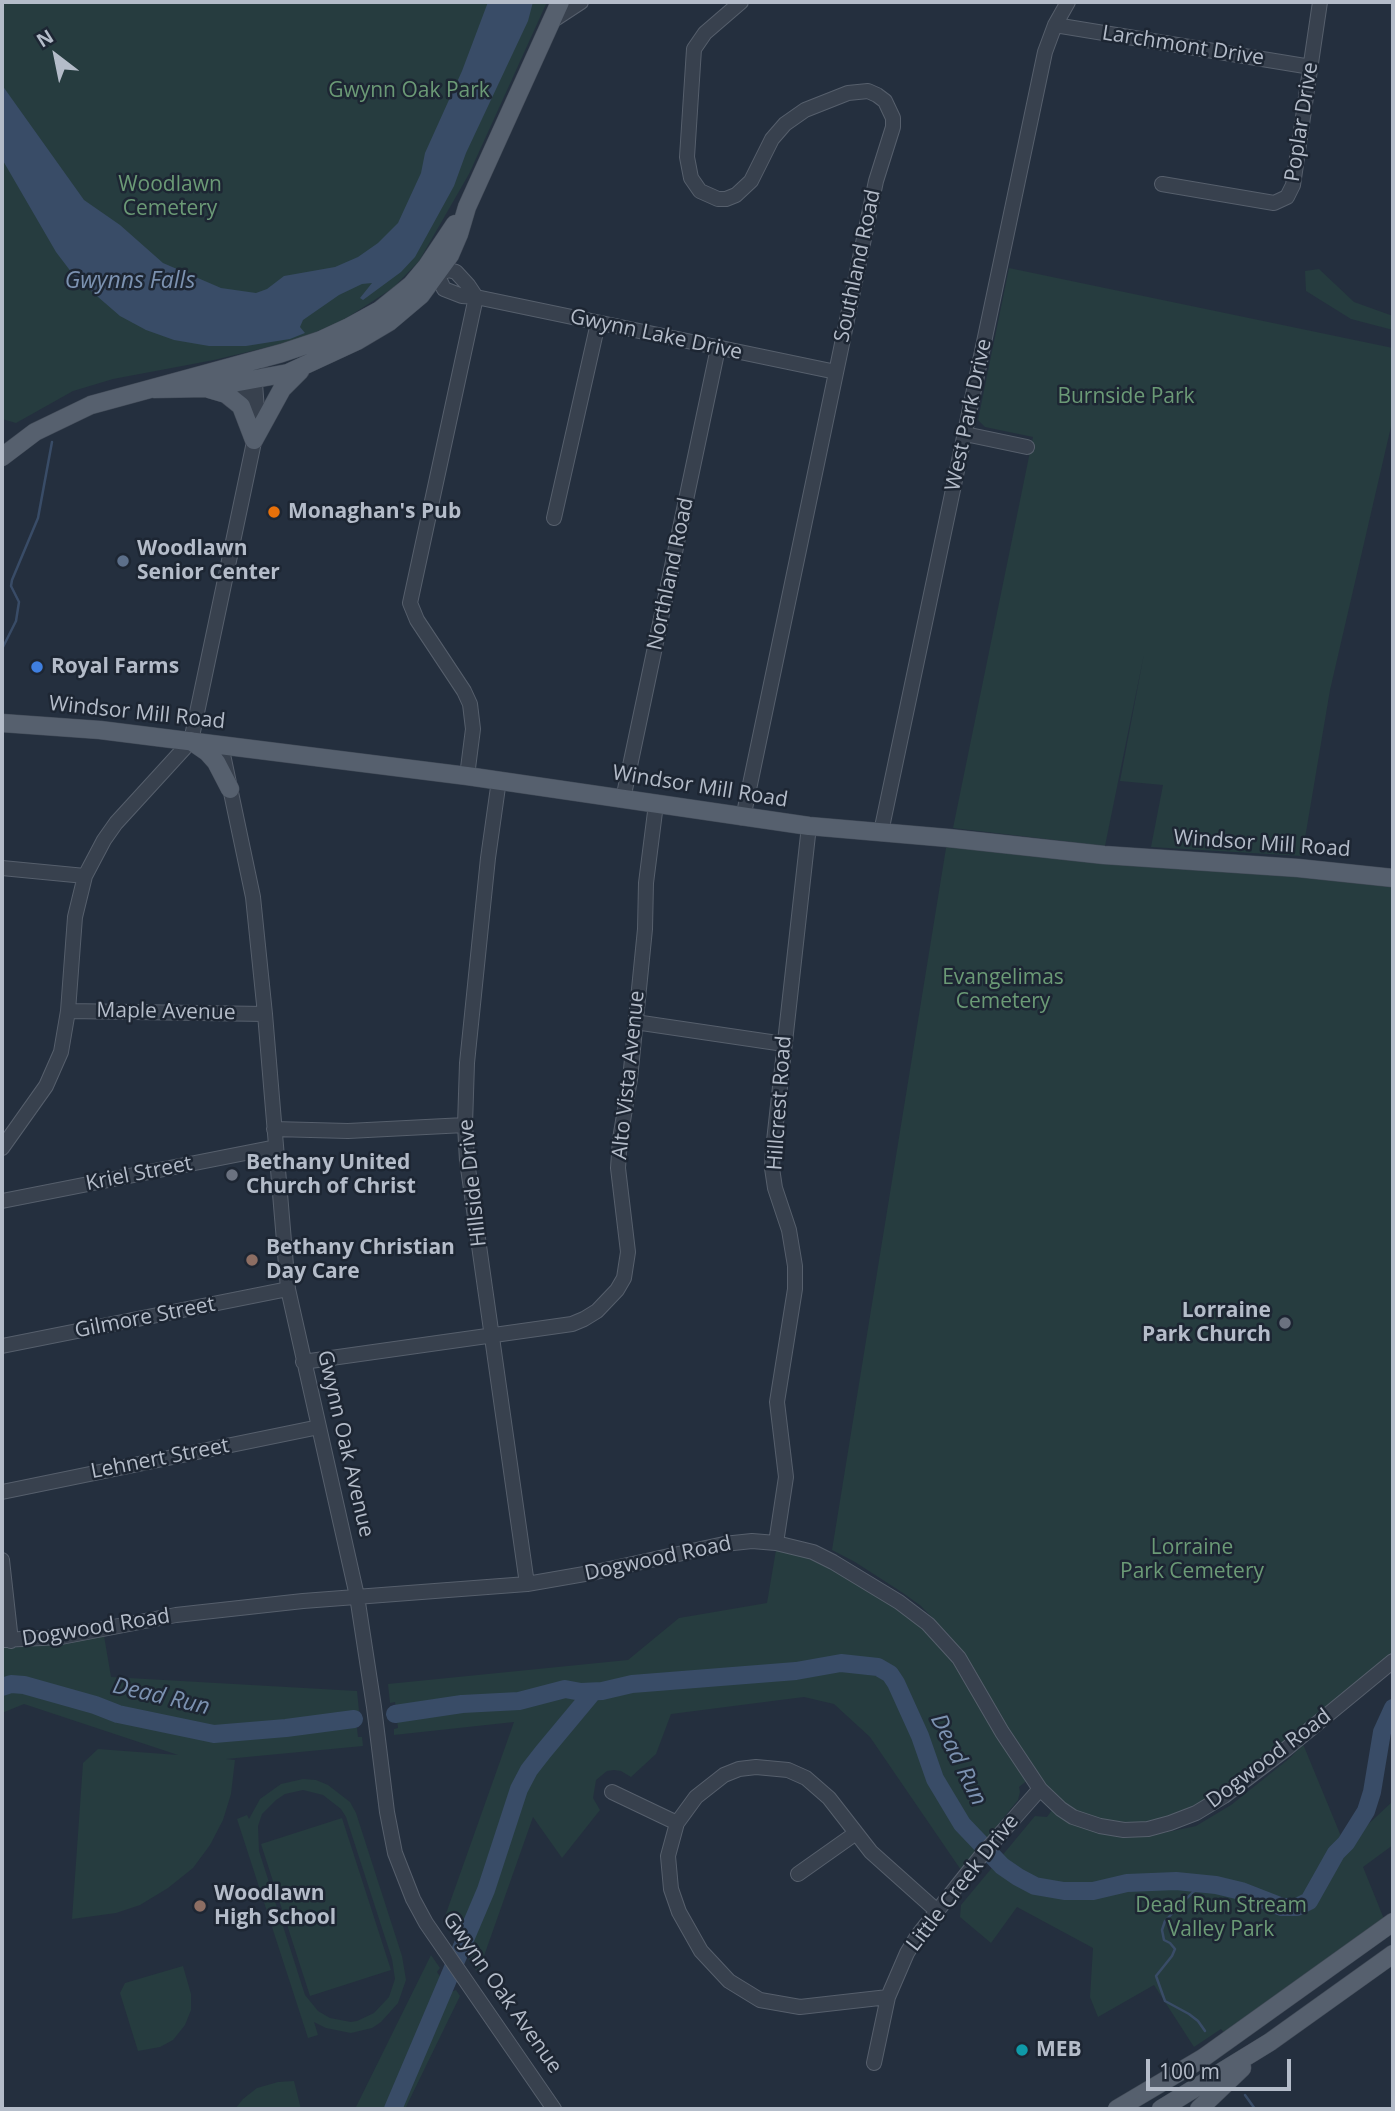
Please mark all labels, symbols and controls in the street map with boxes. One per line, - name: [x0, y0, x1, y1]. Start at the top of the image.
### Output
- north arrow: [21, 21, 91, 91]
- street label: Larchmont Drive: [1100, 21, 1266, 71]
- text: N: [31, 23, 58, 53]
- street label: Poplar Drive: [1280, 61, 1324, 183]
- park label: Gwynn Oak Park: [328, 78, 490, 104]
- park label: Woodlawn Cemetery: [118, 172, 222, 222]
- street label: Southland Road: [829, 187, 887, 345]
- water label: Gwynns Falls: [65, 267, 195, 295]
- street label: Gwynn Lake Drive: [568, 304, 744, 366]
- street label: West Park Drive: [941, 337, 997, 493]
- park label: Burnside Park: [1057, 384, 1195, 410]
- street label: Northland Road: [642, 495, 700, 653]
- place label: Monaghan's Pub: [288, 499, 461, 525]
- marker: Monaghan's Pub: [266, 504, 282, 520]
- place label: Woodlawn Senior Center: [137, 536, 280, 586]
- marker: Woodlawn Senior Center: [115, 553, 131, 569]
- place label: Royal Farms: [51, 654, 179, 680]
- marker: Royal Farms: [29, 659, 45, 675]
- street label: Windsor Mill Road: [47, 691, 227, 735]
- street label: Windsor Mill Road: [610, 761, 790, 813]
- street label: Windsor Mill Road: [1173, 825, 1351, 863]
- park label: Evangelimas Cemetery: [942, 965, 1064, 1015]
- street label: Alto Vista Avenue: [608, 989, 650, 1161]
- street label: Maple Avenue: [96, 998, 236, 1026]
- street label: Hillcrest Road: [763, 1035, 797, 1171]
- street label: Hillside Drive: [454, 1118, 492, 1248]
- place label: Bethany United Church of Christ: [246, 1150, 416, 1200]
- street label: Kriel Street: [84, 1151, 194, 1197]
- marker: Bethany United Church of Christ: [224, 1167, 240, 1183]
- place label: Bethany Christian Day Care: [266, 1235, 455, 1285]
- marker: Bethany Christian Day Care: [244, 1252, 260, 1268]
- street label: Gilmore Street: [73, 1292, 217, 1344]
- place label: Lorraine Park Church: [1142, 1298, 1271, 1348]
- marker: Lorraine Park Church: [1277, 1315, 1293, 1331]
- street label: Gwynn Oak Avenue: [311, 1348, 379, 1540]
- street label: Lehnert Street: [89, 1433, 231, 1485]
- street label: Dogwood Road: [582, 1531, 734, 1587]
- park label: Lorraine Park Cemetery: [1120, 1535, 1264, 1585]
- street label: Dogwood Road: [20, 1604, 172, 1652]
- water label: Dead Run: [110, 1672, 212, 1722]
- street label: Dogwood Road: [1202, 1704, 1336, 1814]
- water label: Dead Run: [924, 1710, 992, 1810]
- street label: Little Creek Drive: [902, 1809, 1024, 1957]
- place label: Woodlawn High School: [214, 1881, 336, 1931]
- park label: Dead Run Stream Valley Park: [1135, 1893, 1307, 1943]
- marker: Woodlawn High School: [192, 1898, 208, 1914]
- street label: Gwynn Oak Avenue: [437, 1908, 567, 2078]
- place label: MEB: [1036, 2037, 1082, 2063]
- marker: MEB: [1014, 2042, 1030, 2058]
- scale bar: [1150, 2044, 1295, 2088]
- text: 100 m: [1159, 2057, 1220, 2085]

